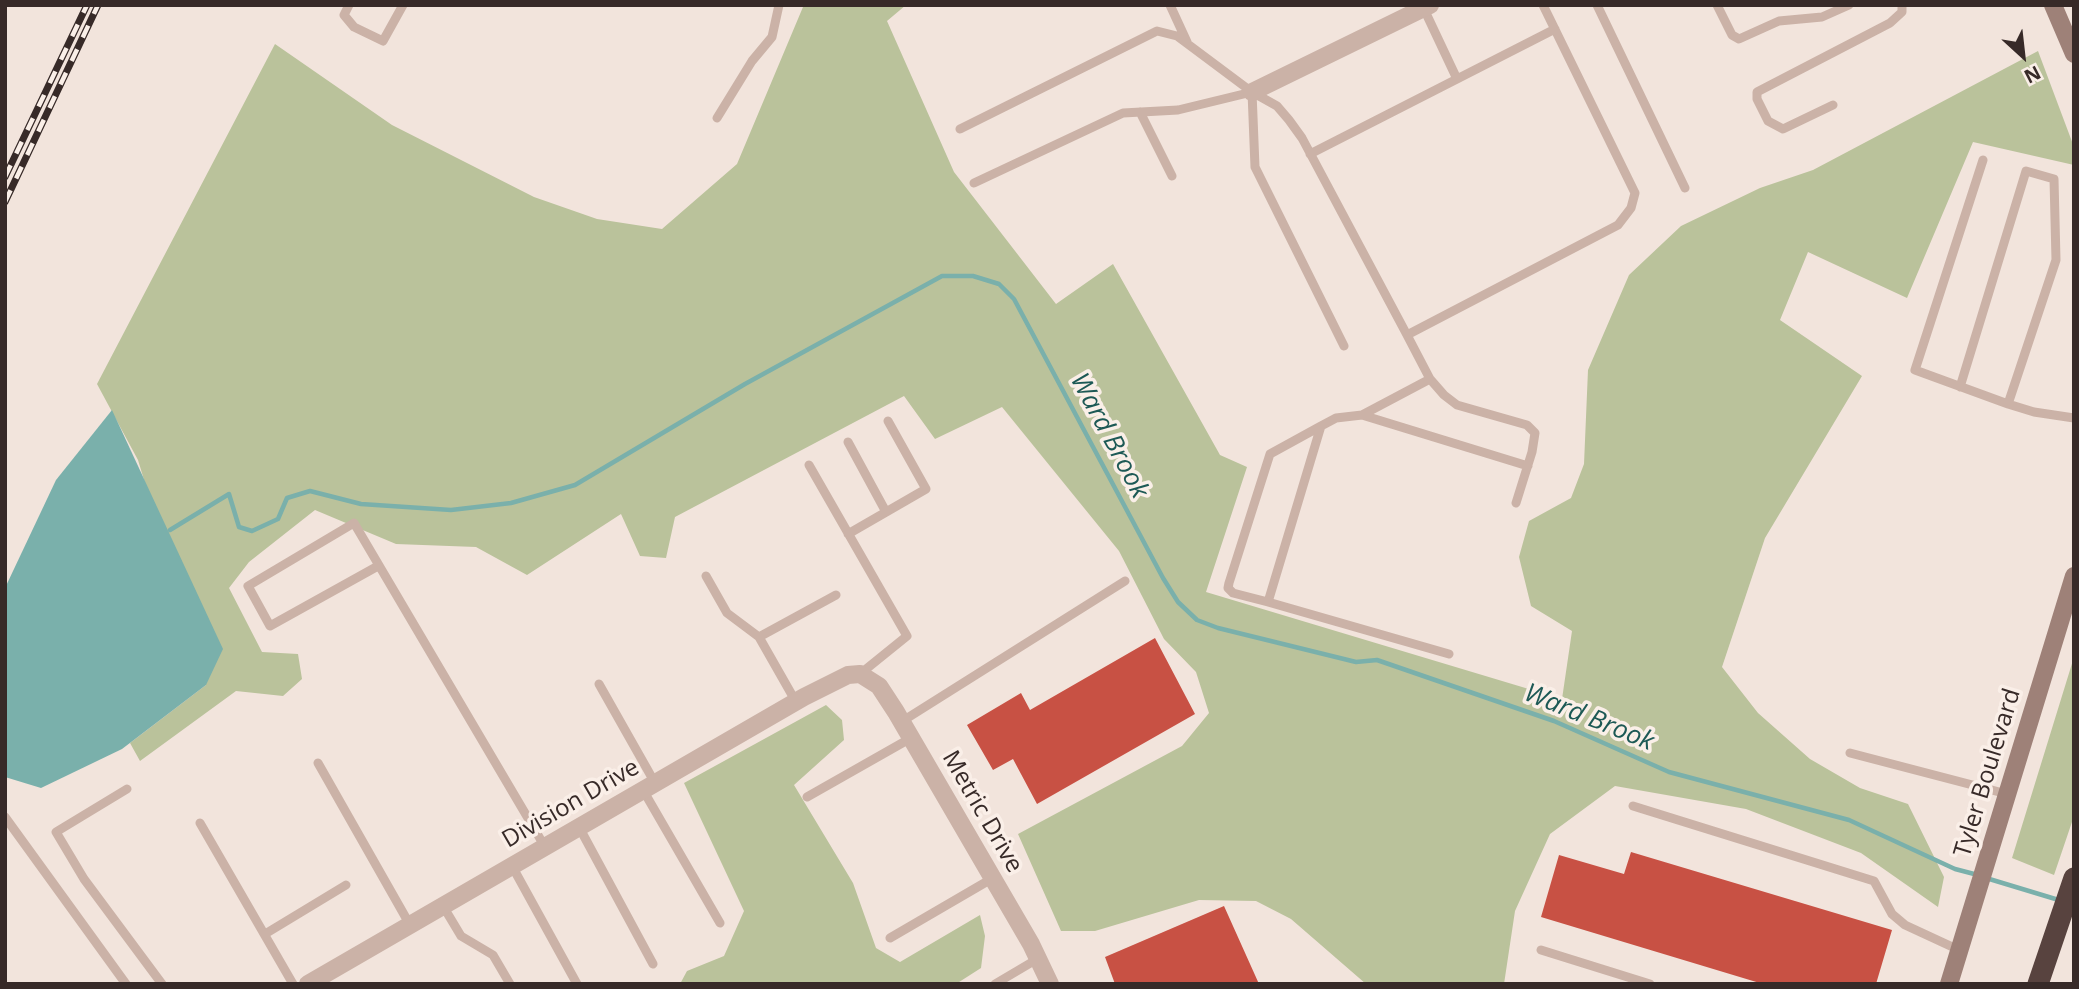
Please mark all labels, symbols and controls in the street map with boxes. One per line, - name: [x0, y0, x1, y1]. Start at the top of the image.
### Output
- north arrow: [1988, 21, 2058, 91]
- text: N: [2020, 60, 2045, 90]
- water label: Ward Brook: [1063, 368, 1155, 504]
- water label: Ward Brook: [1520, 678, 1658, 758]
- street label: Tyler Boulevard: [1949, 685, 2027, 861]
- street label: Metric Drive: [936, 746, 1028, 878]
- street label: Division Drive: [497, 753, 645, 855]

